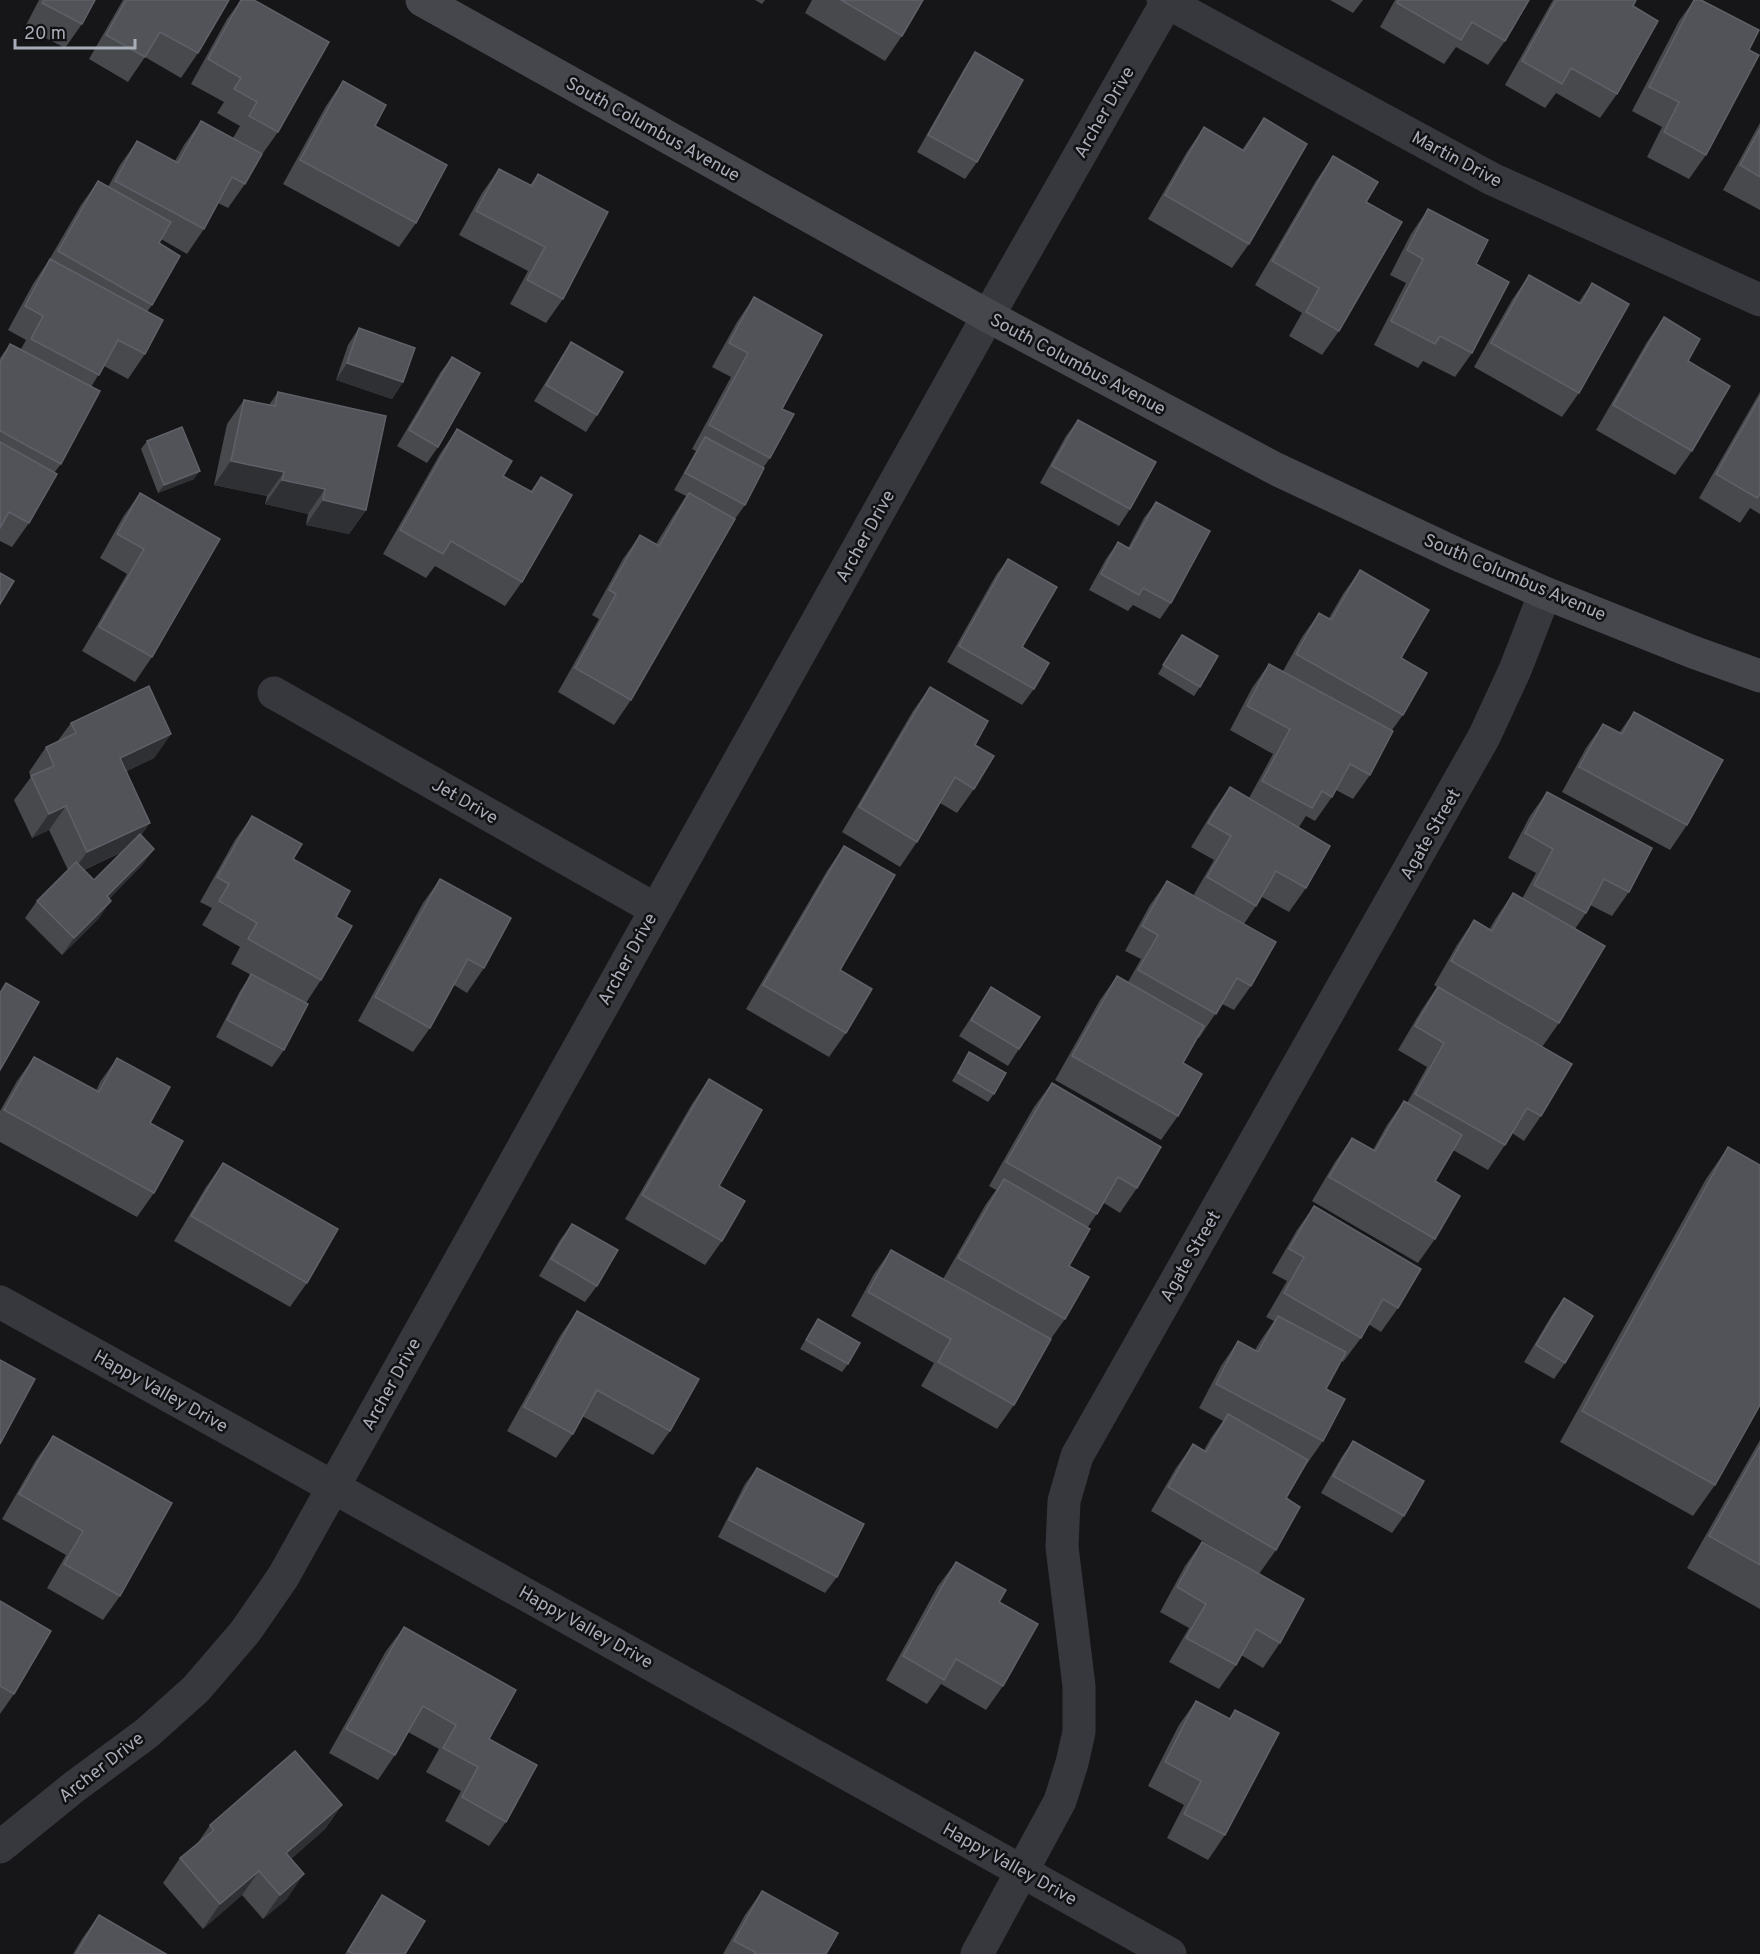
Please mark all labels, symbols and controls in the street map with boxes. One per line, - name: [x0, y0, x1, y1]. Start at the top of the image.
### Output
- scale bar: [15, 12, 135, 50]
- text: 20 m: [24, 23, 66, 46]
- street label: Archer Drive: [1070, 63, 1141, 163]
- street label: South Columbus Avenue: [561, 73, 743, 188]
- street label: Martin Drive: [1407, 127, 1505, 194]
- street label: South Columbus Avenue: [985, 309, 1169, 421]
- street label: Archer Drive: [832, 487, 901, 587]
- street label: South Columbus Avenue: [1420, 530, 1609, 627]
- street label: Jet Drive: [427, 774, 502, 831]
- street label: Agate Street: [1396, 785, 1467, 884]
- street label: Archer Drive: [594, 910, 663, 1010]
- street label: Agate Street: [1156, 1207, 1227, 1306]
- street label: Archer Drive: [358, 1335, 427, 1435]
- street label: Happy Valley Drive: [89, 1346, 231, 1439]
- street label: Happy Valley Drive: [514, 1582, 656, 1675]
- street label: Archer Drive: [55, 1728, 149, 1809]
- street label: Happy Valley Drive: [938, 1819, 1080, 1912]

